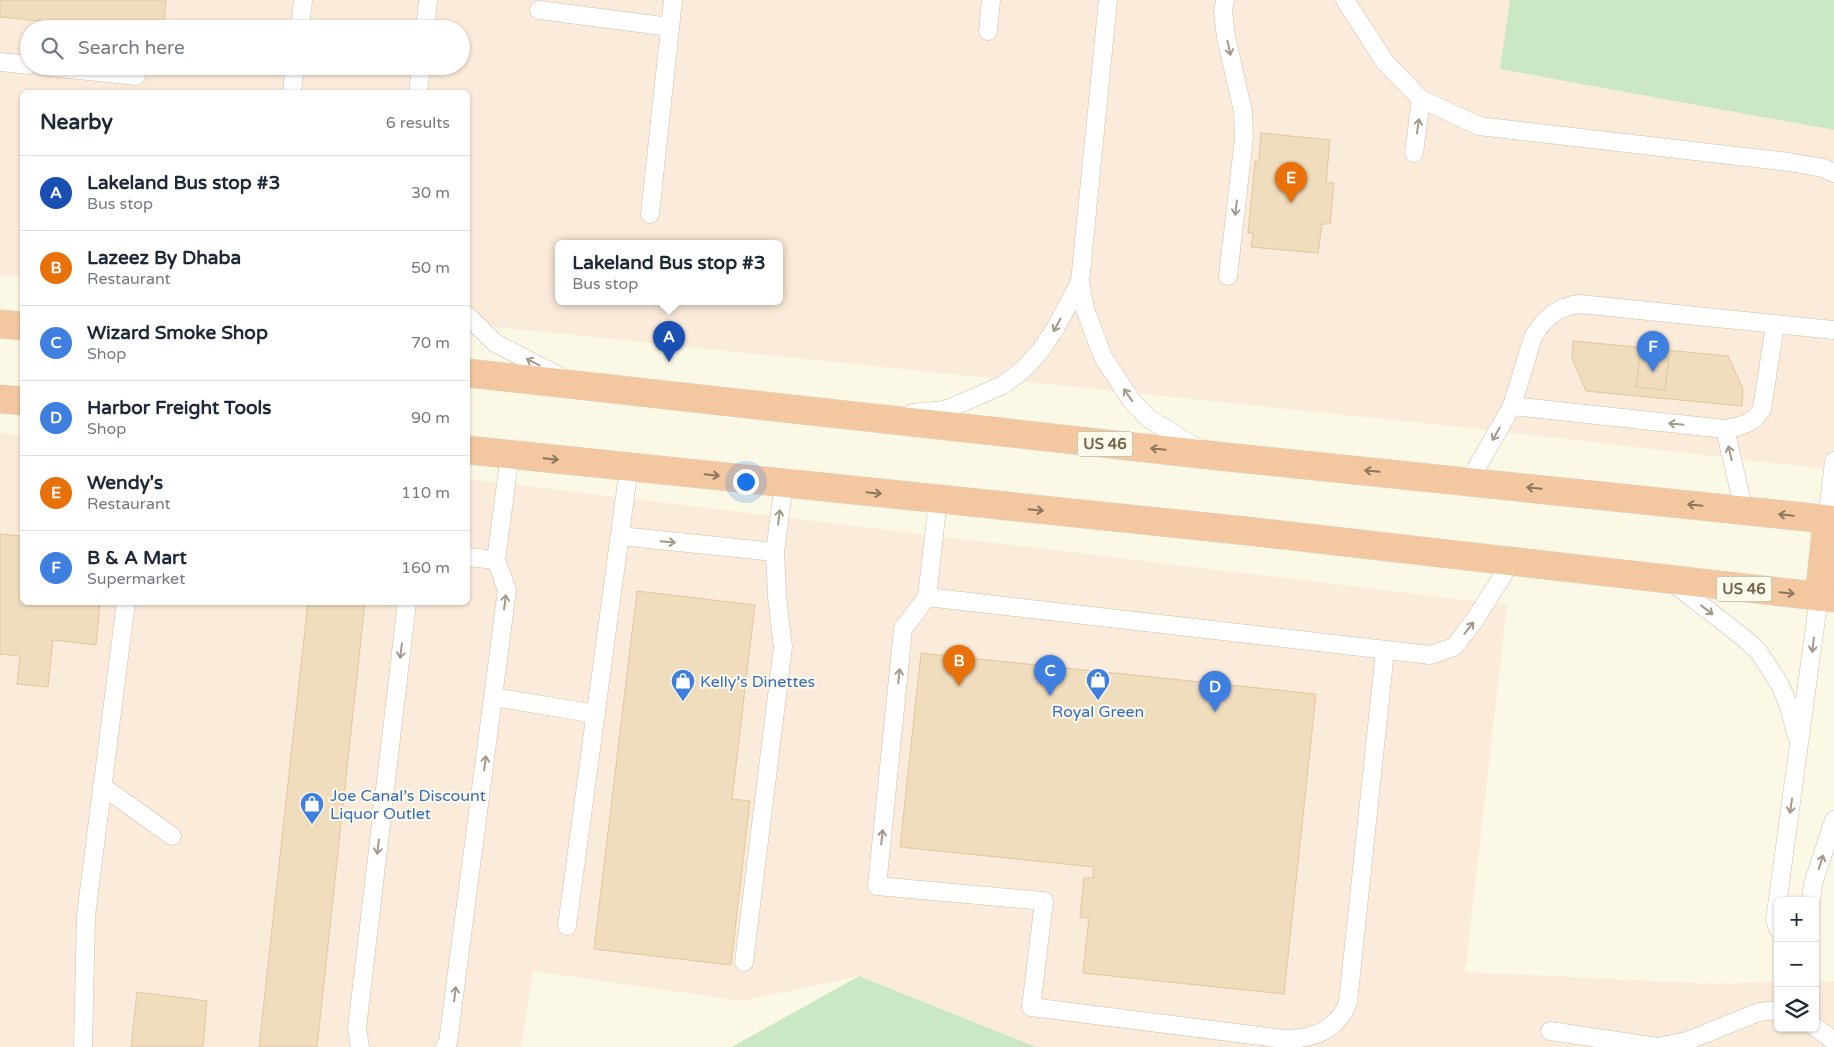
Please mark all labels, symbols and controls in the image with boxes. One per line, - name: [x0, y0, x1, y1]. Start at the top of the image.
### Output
- search box: [20, 20, 470, 75]
- icon: search: [38, 34, 66, 62]
- text: Search here: [78, 37, 185, 59]
- one-way arrow: [1224, 40, 1234, 56]
- text: Nearby: [40, 110, 113, 135]
- text: 6 results: [386, 113, 450, 133]
- one-way arrow: [1413, 118, 1423, 134]
- pin: E: [1275, 162, 1307, 203]
- text: Lakeland Bus stop #3: [87, 172, 280, 194]
- text: A: [50, 183, 62, 203]
- text: 30 m: [411, 183, 450, 203]
- text: Bus stop: [87, 194, 153, 214]
- one-way arrow: [1231, 200, 1241, 216]
- popup: [555, 240, 783, 305]
- text: Lazeez By Dhaba: [87, 247, 241, 269]
- text: Lakeland Bus stop #3: [572, 252, 766, 274]
- text: B: [50, 258, 62, 278]
- text: 50 m: [411, 258, 450, 278]
- text: Restaurant: [87, 269, 171, 289]
- text: Bus stop: [572, 274, 638, 294]
- one-way arrow: [1052, 317, 1061, 332]
- pin: A: [653, 321, 685, 362]
- text: Wizard Smoke Shop: [87, 322, 268, 344]
- pin: F: [1637, 331, 1669, 372]
- text: C: [50, 333, 62, 353]
- text: 70 m: [411, 333, 450, 353]
- text: Shop: [87, 344, 126, 364]
- one-way arrow: [526, 357, 541, 366]
- one-way arrow: [1123, 388, 1133, 402]
- text: Harbor Freight Tools: [87, 397, 271, 419]
- text: D: [50, 408, 62, 428]
- text: 90 m: [411, 408, 450, 428]
- text: Shop: [87, 419, 126, 439]
- one-way arrow: [1668, 419, 1684, 429]
- one-way arrow: [1490, 427, 1500, 441]
- road number: US 46: [1078, 432, 1132, 456]
- one-way arrow: [1151, 444, 1167, 454]
- one-way arrow: [1725, 445, 1734, 461]
- one-way arrow: [542, 454, 558, 463]
- one-way arrow: [1364, 466, 1380, 476]
- your location: [733, 469, 759, 495]
- one-way arrow: [704, 470, 720, 480]
- text: Wendy's: [87, 472, 163, 494]
- text: E: [51, 483, 61, 503]
- text: 110 m: [401, 483, 450, 503]
- one-way arrow: [1526, 483, 1542, 493]
- one-way arrow: [866, 488, 882, 498]
- text: Restaurant: [87, 494, 171, 514]
- one-way arrow: [1688, 500, 1704, 510]
- one-way arrow: [1027, 505, 1043, 515]
- one-way arrow: [775, 510, 785, 526]
- one-way arrow: [1778, 510, 1794, 520]
- one-way arrow: [660, 537, 676, 547]
- text: B & A Mart: [87, 547, 187, 569]
- text: F: [51, 558, 61, 578]
- text: 160 m: [401, 558, 450, 578]
- text: Supermarket: [87, 569, 185, 589]
- road number: US 46: [1716, 576, 1772, 602]
- one-way arrow: [1779, 588, 1795, 598]
- one-way arrow: [500, 594, 510, 610]
- one-way arrow: [1700, 604, 1713, 615]
- one-way arrow: [1463, 622, 1474, 635]
- one-way arrow: [1808, 637, 1818, 653]
- one-way arrow: [396, 643, 406, 659]
- pin: B: [943, 645, 975, 686]
- pin: C: [1034, 655, 1066, 696]
- shop icon: Royal Green: [1085, 667, 1111, 701]
- shop icon: Kelly’s Dinettes: [670, 668, 696, 702]
- one-way arrow: [894, 668, 904, 684]
- pin: D: [1199, 671, 1231, 712]
- place label: Kelly’s Dinettes: [700, 672, 815, 692]
- place label: Royal Green: [1052, 702, 1144, 722]
- one-way arrow: [480, 755, 490, 771]
- place label: Joe Canal’s Discount Liquor Outlet: [330, 786, 486, 824]
- shop icon: Joe Canal’s Discount Liquor Outlet: [299, 791, 325, 825]
- one-way arrow: [1786, 798, 1796, 814]
- one-way arrow: [877, 830, 887, 846]
- one-way arrow: [373, 839, 383, 855]
- one-way arrow: [1816, 854, 1826, 870]
- map controls: [1774, 897, 1819, 1032]
- button: +: [1774, 897, 1819, 942]
- button: −: [1774, 942, 1819, 987]
- one-way arrow: [450, 986, 460, 1002]
- button: layers: [1774, 987, 1819, 1032]

